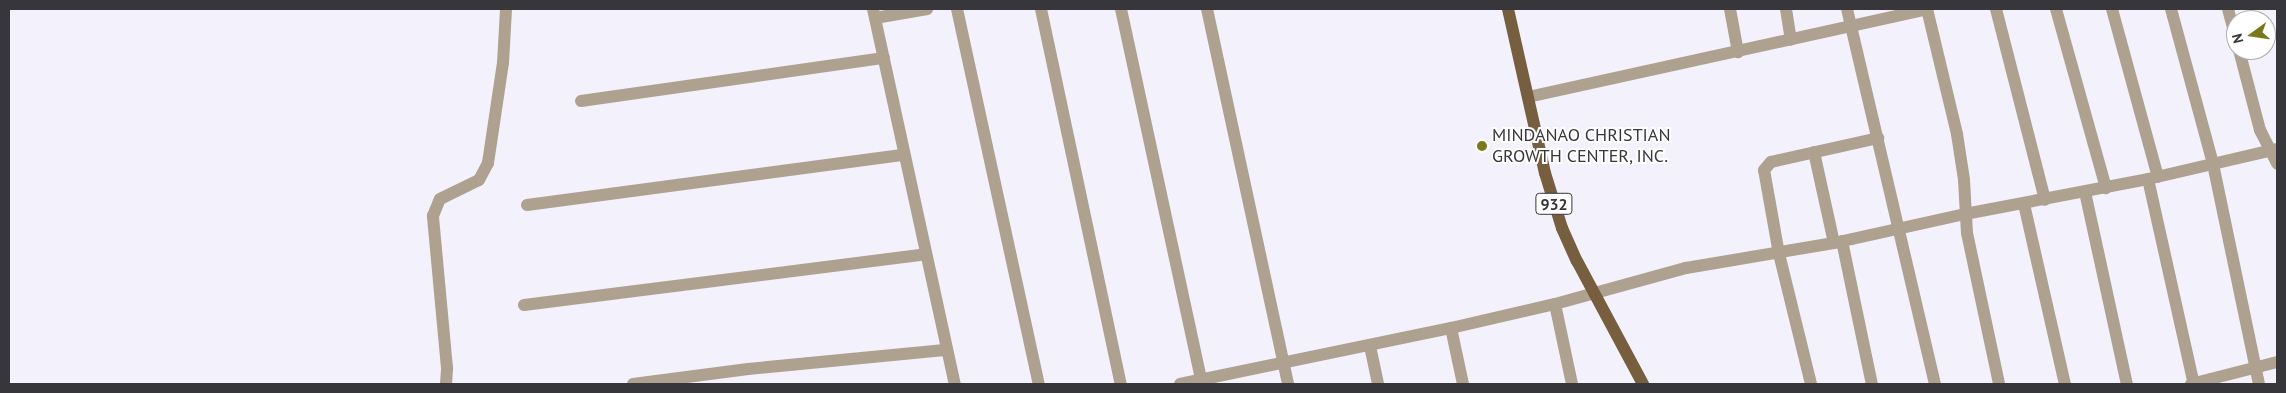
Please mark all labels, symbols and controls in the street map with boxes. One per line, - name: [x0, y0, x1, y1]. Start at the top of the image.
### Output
- north arrow: [2226, 10, 2276, 60]
- text: N: [2228, 32, 2247, 45]
- place label: MINDANAO CHRISTIAN GROWTH CENTER, INC.: [1492, 125, 1671, 168]
- marker: MINDANAO CHRISTIAN GROWTH CENTER, INC.: [1476, 140, 1488, 152]
- road number: 932: [1535, 190, 1573, 218]

